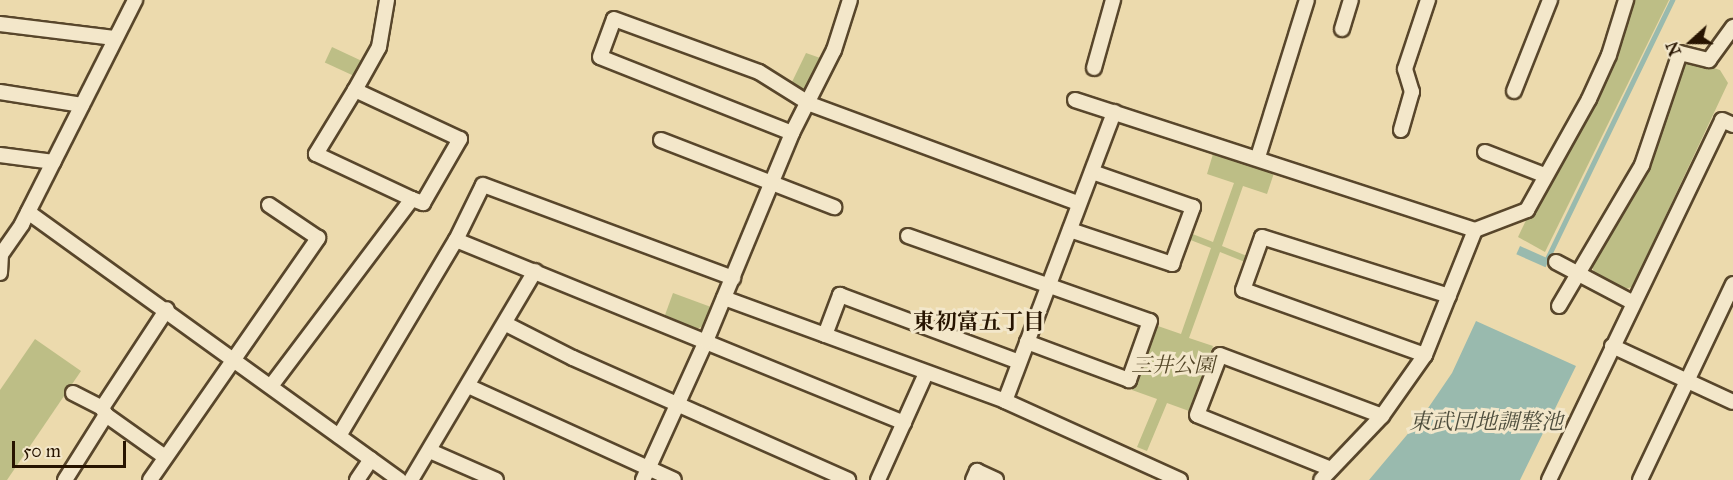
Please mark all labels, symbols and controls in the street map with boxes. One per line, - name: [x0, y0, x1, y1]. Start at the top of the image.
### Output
- north arrow: [1661, 12, 1721, 72]
- text: N: [1662, 39, 1685, 58]
- district label: 東初富五丁目: [913, 309, 1045, 335]
- park label: 三井公園: [1131, 352, 1215, 378]
- water label: 東武団地調整池: [1409, 409, 1563, 435]
- scale bar: [15, 429, 129, 467]
- text: 50 m: [23, 440, 61, 462]

